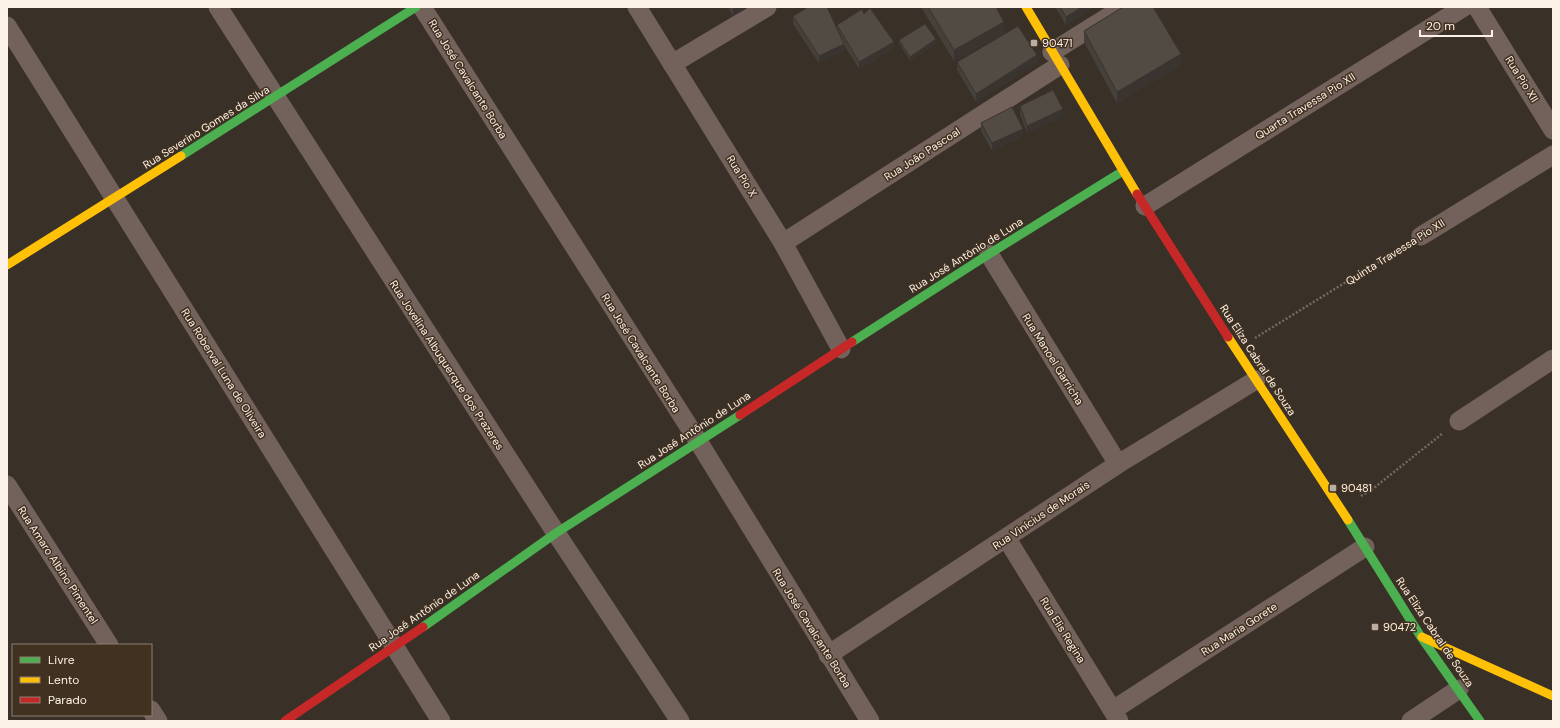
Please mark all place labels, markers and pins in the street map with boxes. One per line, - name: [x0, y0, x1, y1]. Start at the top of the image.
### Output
- place label: 90471: [1042, 36, 1072, 50]
- marker: 90471: [1029, 38, 1039, 48]
- place label: 90481: [1341, 481, 1372, 495]
- marker: 90481: [1328, 483, 1338, 493]
- place label: 90472: [1383, 620, 1416, 634]
- marker: 90472: [1370, 622, 1380, 632]

